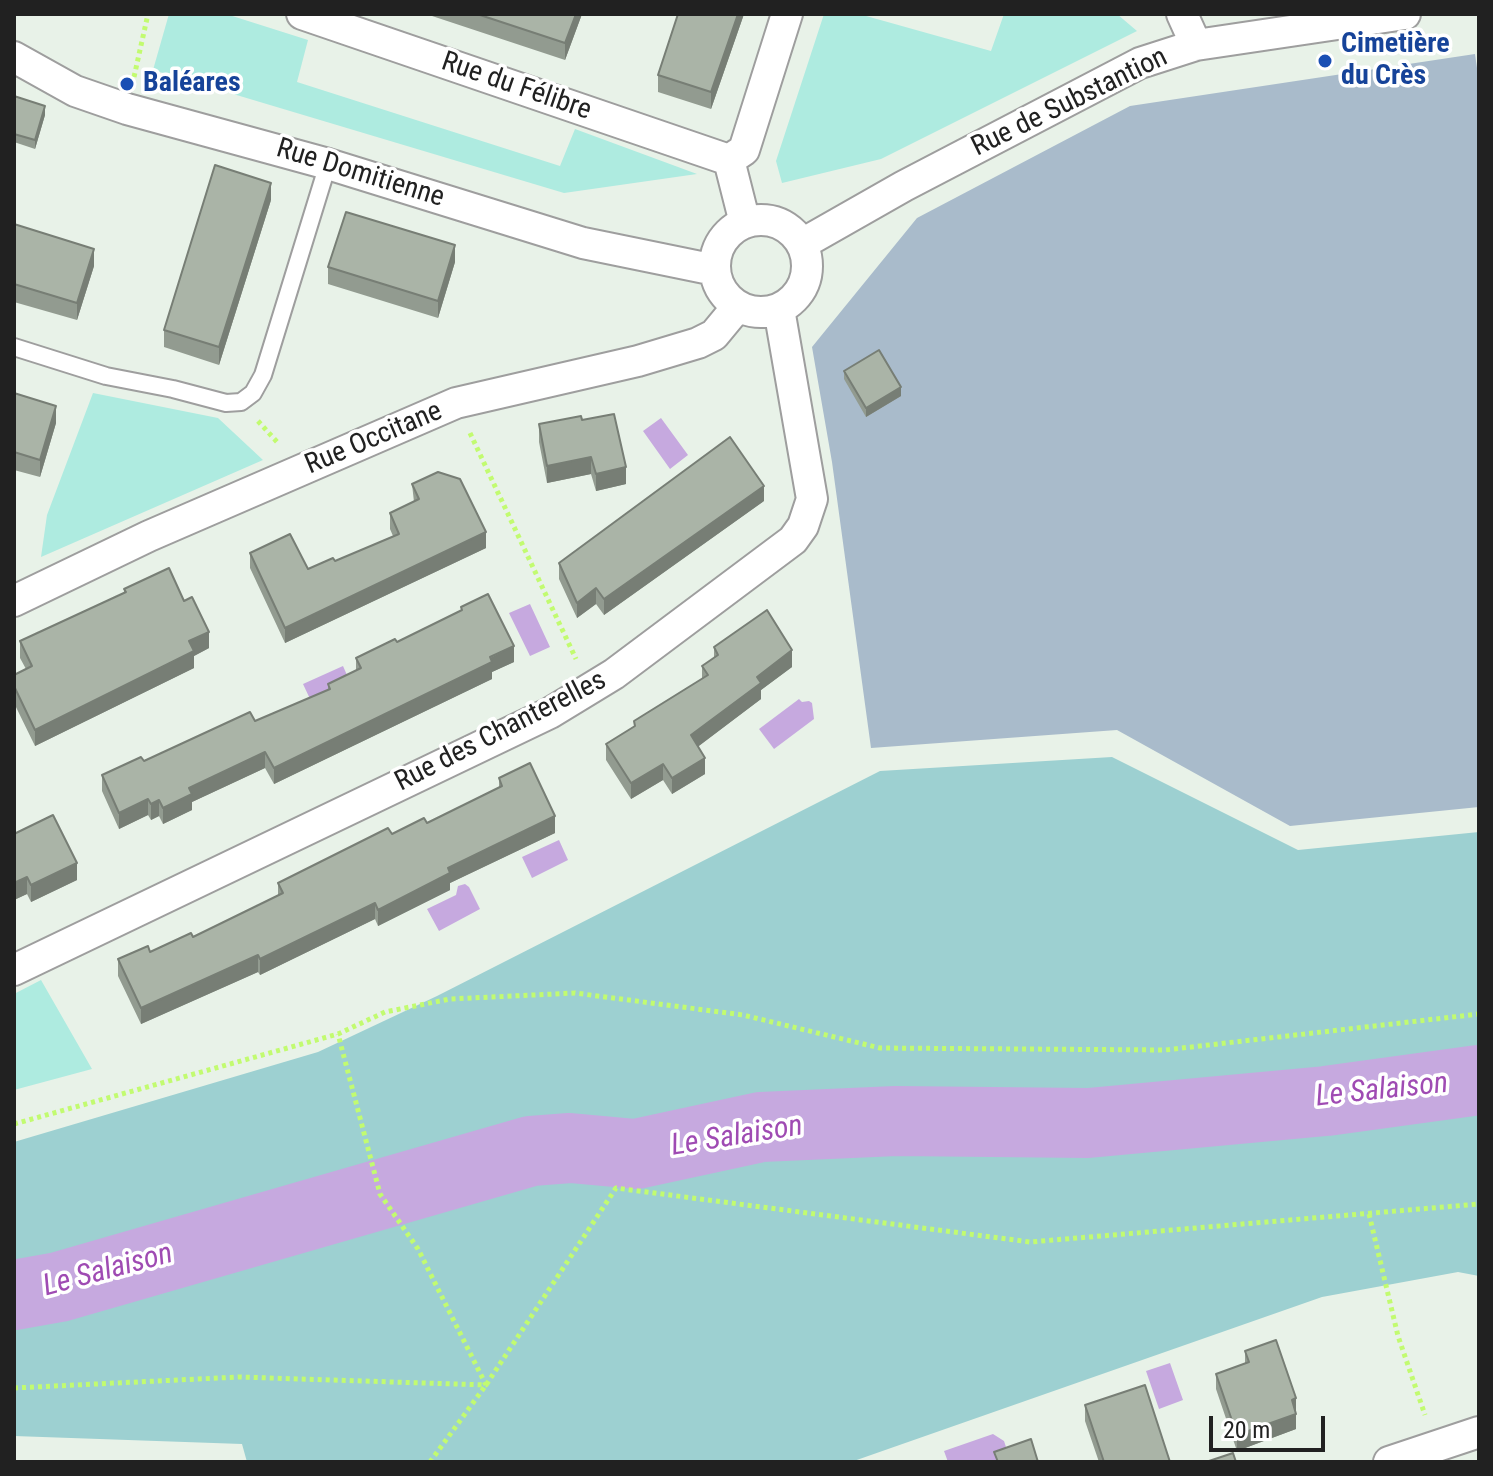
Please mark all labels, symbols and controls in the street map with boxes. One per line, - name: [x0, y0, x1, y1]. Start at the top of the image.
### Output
- place label: Cimetière du Crès: [1341, 28, 1450, 94]
- street label: Rue de Substantion: [967, 41, 1173, 165]
- street label: Rue du Félibre: [437, 46, 595, 128]
- marker: Cimetière du Crès: [1316, 52, 1334, 70]
- place label: Baléares: [143, 67, 241, 101]
- marker: Baléares: [118, 75, 136, 93]
- street label: Rue Domitienne: [272, 133, 448, 215]
- street label: Rue Occitane: [300, 395, 448, 483]
- street label: Rue des Chanterelles: [390, 664, 612, 800]
- water label: Le Salaison: [1314, 1066, 1450, 1116]
- water label: Le Salaison: [669, 1109, 805, 1165]
- water label: Le Salaison: [39, 1236, 177, 1306]
- scale bar: [1213, 1400, 1329, 1450]
- text: 20 m: [1223, 1416, 1270, 1444]

